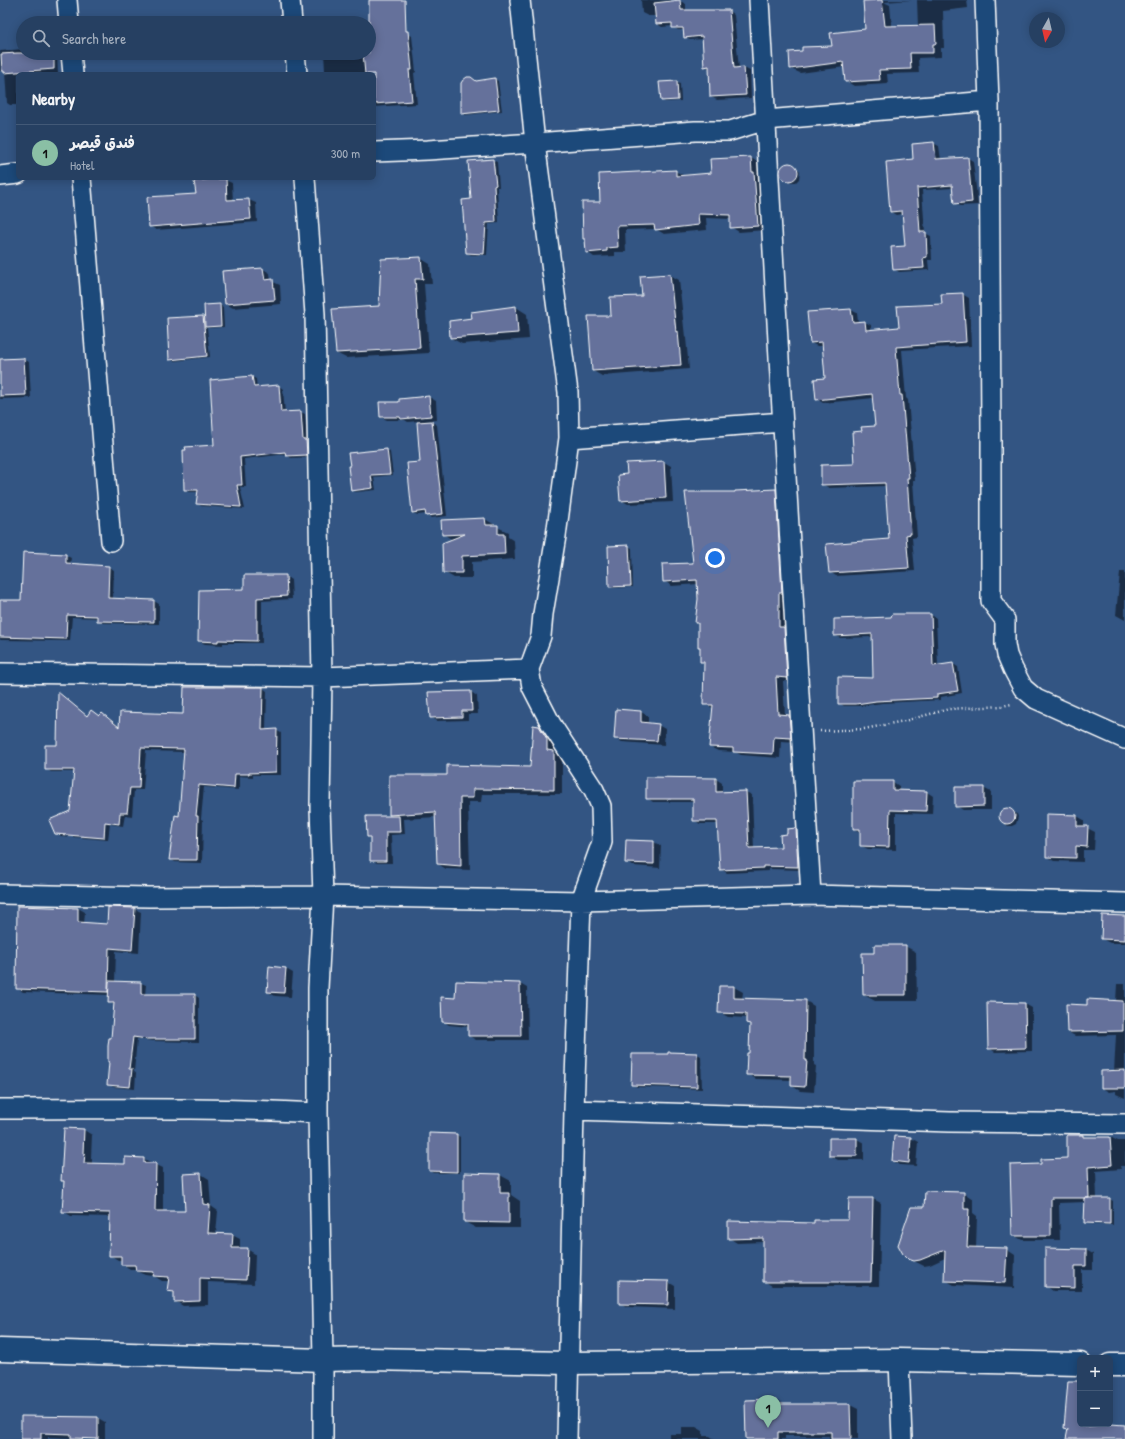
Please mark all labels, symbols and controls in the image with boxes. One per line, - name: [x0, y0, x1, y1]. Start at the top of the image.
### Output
- north arrow: [1029, 12, 1065, 48]
- search box: [16, 16, 376, 60]
- icon: search: [30, 27, 52, 49]
- text: Search here: [62, 28, 126, 49]
- text: Nearby: [32, 87, 75, 110]
- text: فندق قيصر: [70, 132, 135, 153]
- text: 1: [43, 144, 47, 162]
- text: 300 m: [331, 144, 360, 162]
- text: Hotel: [70, 156, 94, 174]
- your location: [705, 548, 725, 568]
- map controls: [1077, 1355, 1113, 1427]
- button: +: [1077, 1355, 1113, 1391]
- button: −: [1077, 1391, 1113, 1427]
- pin: 1: [755, 1395, 781, 1428]

